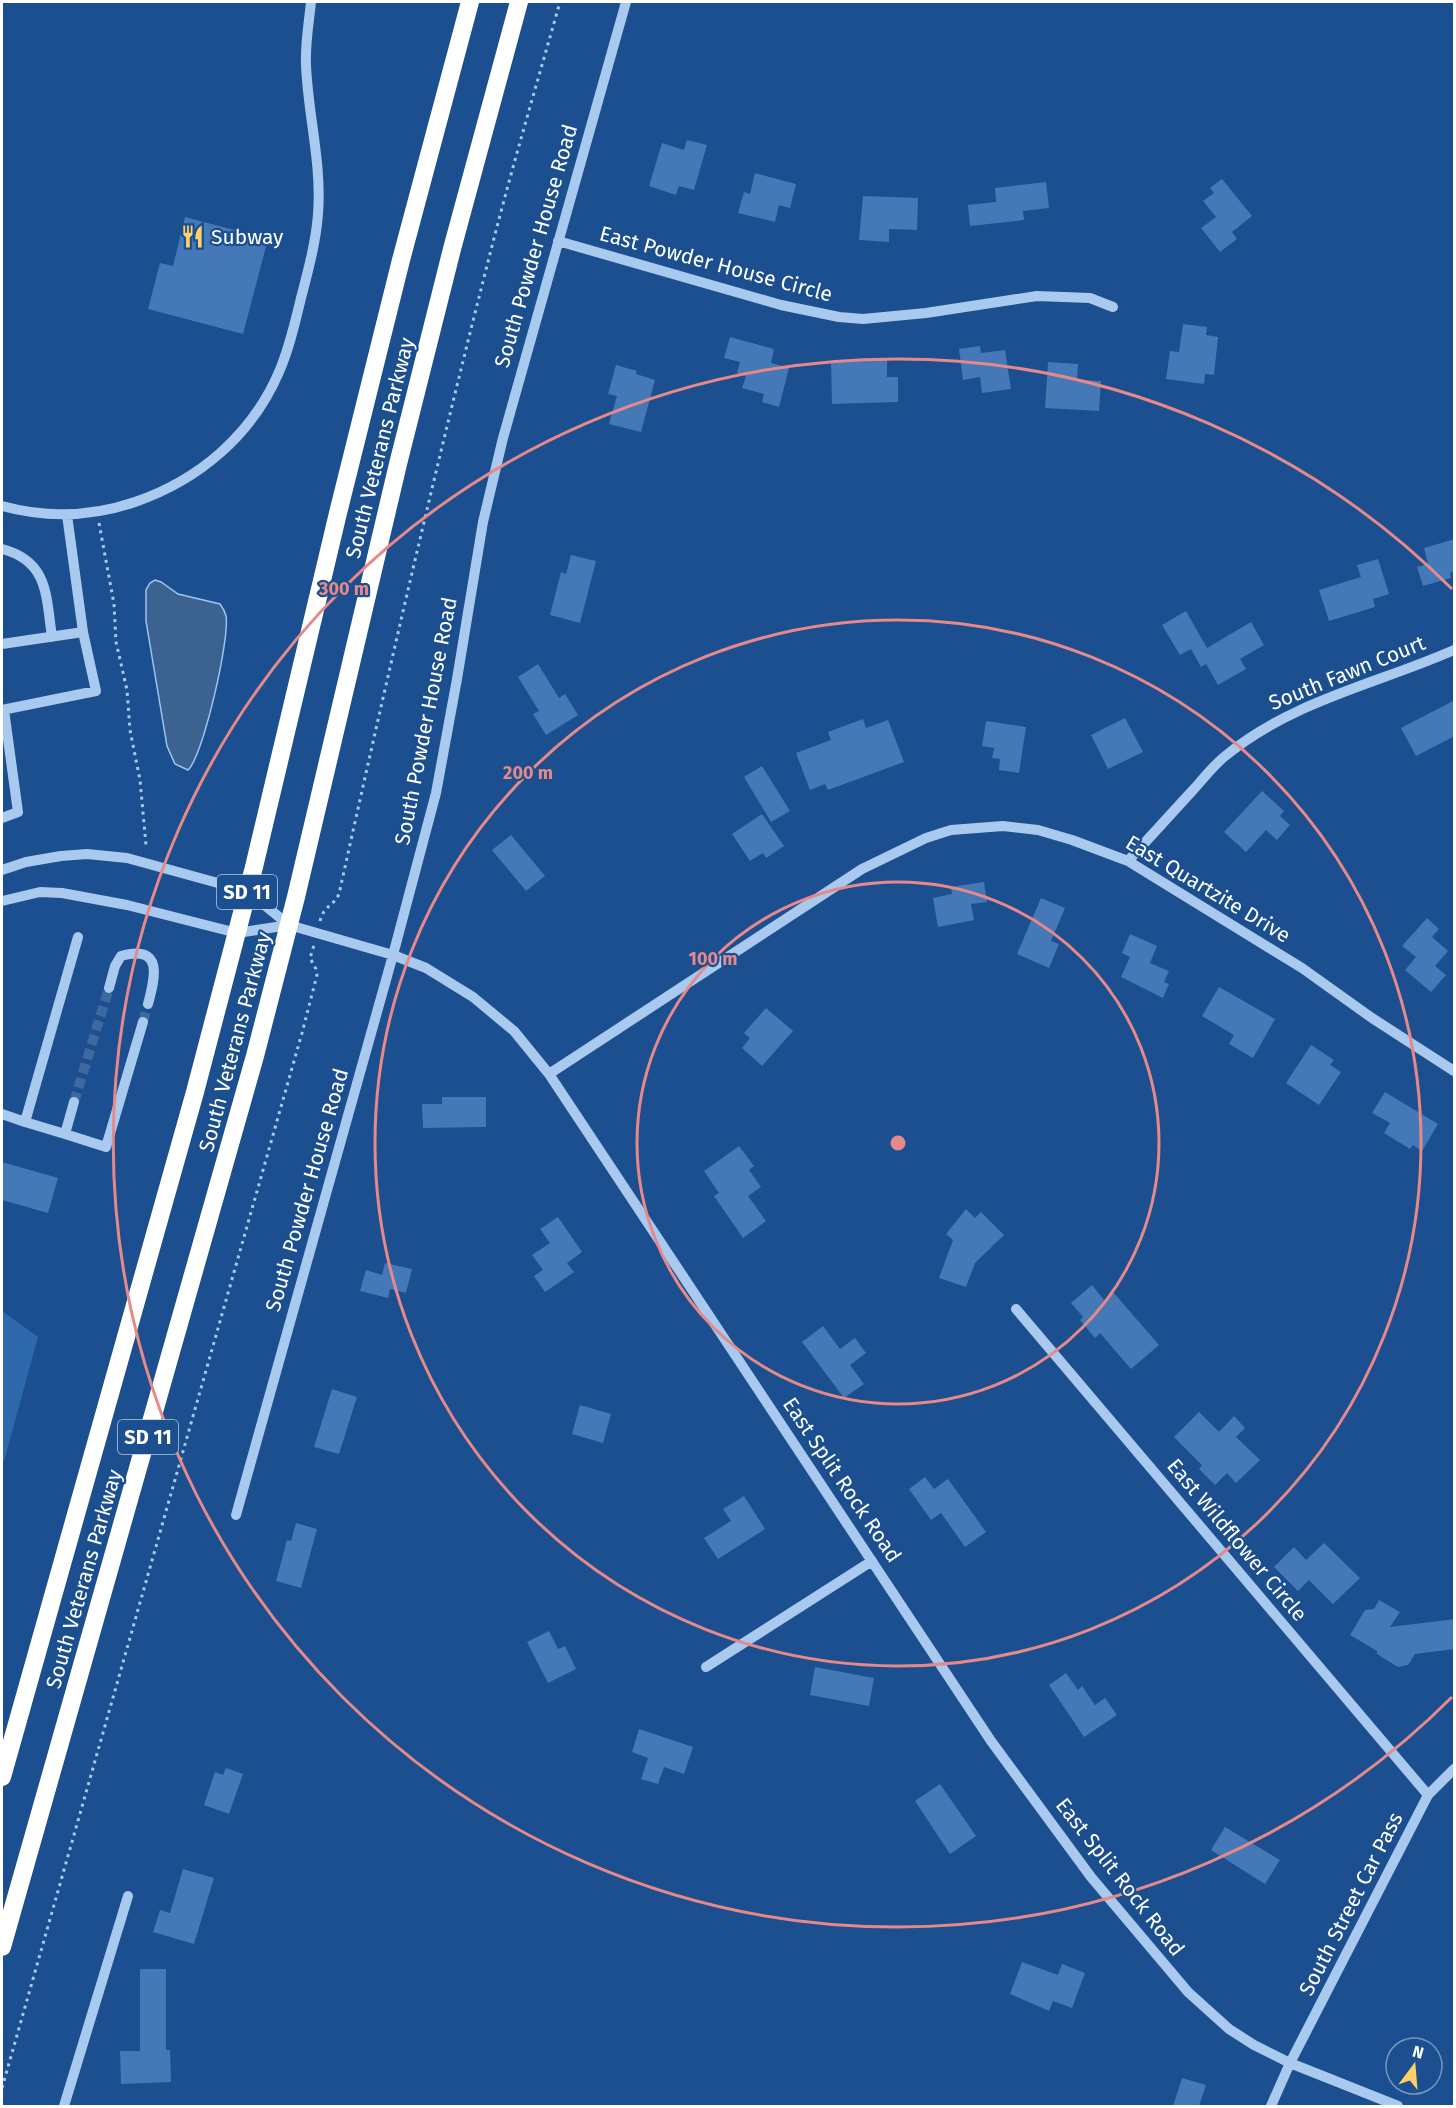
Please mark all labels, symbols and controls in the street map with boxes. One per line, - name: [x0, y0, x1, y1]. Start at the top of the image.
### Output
- street label: South Powder House Road: [489, 121, 583, 371]
- street label: East Powder House Circle: [597, 220, 835, 308]
- restaurant icon: Subway: [180, 224, 206, 250]
- place label: Subway: [211, 224, 284, 250]
- street label: South Veterans Parkway: [340, 334, 420, 561]
- text: 300 m: [318, 578, 369, 600]
- street label: South Powder House Road: [389, 595, 463, 847]
- street label: South Fawn Court: [1265, 630, 1429, 716]
- text: 200 m: [503, 762, 553, 784]
- street label: East Quartzite Drive: [1121, 830, 1295, 948]
- road number: SD 11: [217, 875, 277, 909]
- street label: South Veterans Parkway: [193, 928, 277, 1155]
- text: 100 m: [689, 948, 737, 970]
- street label: South Powder House Road: [260, 1065, 354, 1315]
- centre of rings: [888, 1133, 908, 1153]
- street label: East Split Rock Road: [777, 1392, 907, 1568]
- road number: SD 11: [118, 1420, 178, 1454]
- street label: East Wildflower Circle: [1161, 1453, 1313, 1627]
- street label: South Veterans Parkway: [40, 1466, 128, 1692]
- street label: East Split Rock Road: [1050, 1793, 1190, 1961]
- street label: South Street Car Pass: [1294, 1808, 1409, 2000]
- north arrow: [1384, 2036, 1444, 2096]
- text: N: [1410, 2041, 1426, 2063]

